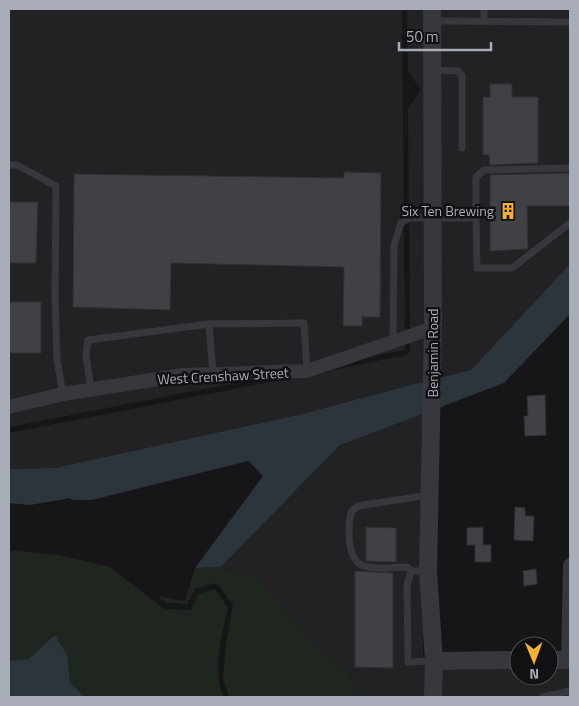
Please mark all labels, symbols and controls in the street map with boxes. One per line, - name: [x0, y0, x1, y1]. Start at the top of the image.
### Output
- scale bar: [399, 20, 492, 52]
- text: 50 m: [406, 25, 439, 48]
- place label: Six Ten Brewing: [401, 200, 494, 221]
- building icon: Six Ten Brewing: [498, 201, 518, 221]
- street label: Benjamin Road: [422, 309, 443, 397]
- street label: West Crenshaw Street: [157, 362, 289, 389]
- north arrow: [509, 636, 559, 686]
- text: N: [529, 664, 539, 685]

